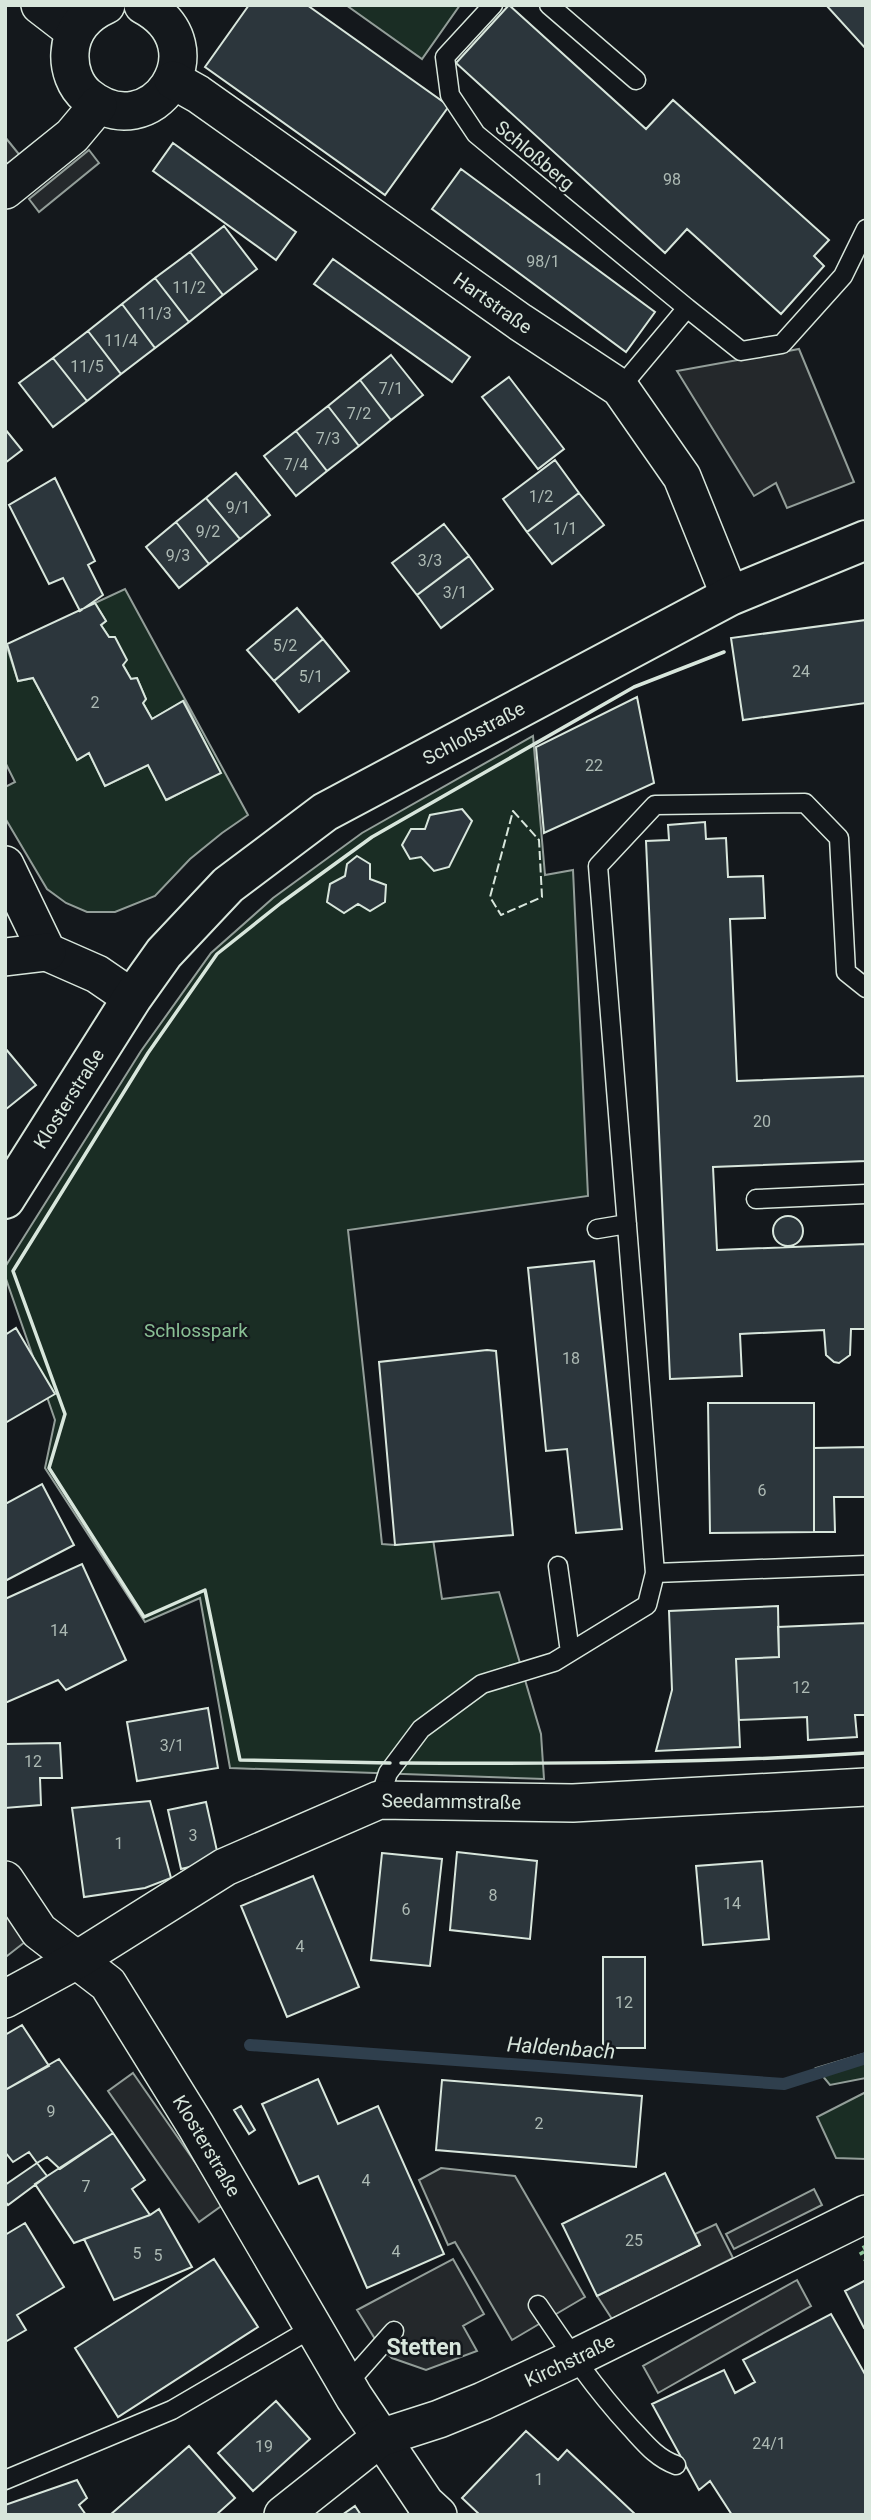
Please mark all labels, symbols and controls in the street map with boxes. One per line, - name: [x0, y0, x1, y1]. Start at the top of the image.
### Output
- street label: Schloßberg: [490, 116, 579, 195]
- house number: 98: [663, 170, 681, 189]
- house number: 98/1: [526, 252, 560, 271]
- street label: Hartstraße: [449, 268, 536, 339]
- house number: 11/2: [172, 278, 206, 297]
- house number: 11/3: [138, 304, 172, 323]
- house number: 11/4: [104, 331, 138, 350]
- house number: 11/5: [70, 357, 104, 376]
- house number: 7/1: [379, 379, 403, 398]
- house number: 7/2: [347, 404, 371, 423]
- house number: 7/3: [316, 429, 340, 448]
- house number: 7/4: [284, 455, 308, 474]
- house number: 1/2: [529, 487, 553, 506]
- house number: 9/1: [226, 498, 250, 517]
- house number: 1/1: [553, 519, 577, 538]
- house number: 9/2: [196, 522, 220, 541]
- house number: 9/3: [166, 546, 190, 565]
- house number: 3/3: [418, 551, 442, 570]
- house number: 3/1: [443, 583, 467, 602]
- house number: 5/2: [273, 636, 297, 655]
- house number: 24: [792, 662, 810, 681]
- house number: 5/1: [299, 667, 323, 686]
- house number: 2: [91, 693, 100, 712]
- street label: Schloßstraße: [419, 697, 529, 770]
- house number: 22: [585, 756, 603, 775]
- street label: Klosterstraße: [29, 1044, 109, 1153]
- house number: 20: [753, 1112, 771, 1131]
- park label: Schlosspark: [144, 1319, 248, 1342]
- house number: 18: [562, 1349, 580, 1368]
- house number: 6: [758, 1481, 767, 1500]
- house number: 14: [50, 1621, 68, 1640]
- house number: 12: [792, 1678, 810, 1697]
- house number: 3/1: [160, 1736, 184, 1755]
- house number: 12: [24, 1752, 42, 1771]
- street label: Seedammstraße: [381, 1789, 521, 1814]
- house number: 3: [189, 1826, 198, 1845]
- house number: 1: [115, 1834, 124, 1853]
- house number: 8: [489, 1886, 498, 1905]
- house number: 14: [723, 1894, 741, 1913]
- house number: 6: [402, 1900, 411, 1919]
- house number: 4: [296, 1937, 305, 1956]
- house number: 12: [615, 1993, 633, 2012]
- water label: Haldenbach: [506, 2032, 616, 2064]
- street label: Klosterstraße: [168, 2091, 246, 2201]
- house number: 9: [47, 2102, 56, 2121]
- house number: 2: [535, 2114, 544, 2133]
- house number: 4: [362, 2171, 371, 2190]
- house number: 7: [82, 2177, 91, 2196]
- house number: 25: [625, 2231, 643, 2250]
- house number: 4: [392, 2242, 401, 2261]
- house number: 5: [133, 2244, 142, 2263]
- house number: 5: [154, 2246, 163, 2265]
- street label: Kirchstraße: [521, 2329, 619, 2392]
- district label: Stetten: [386, 2334, 462, 2361]
- house number: 24/1: [752, 2434, 786, 2453]
- house number: 19: [255, 2437, 273, 2456]
- house number: 1: [535, 2470, 544, 2489]

